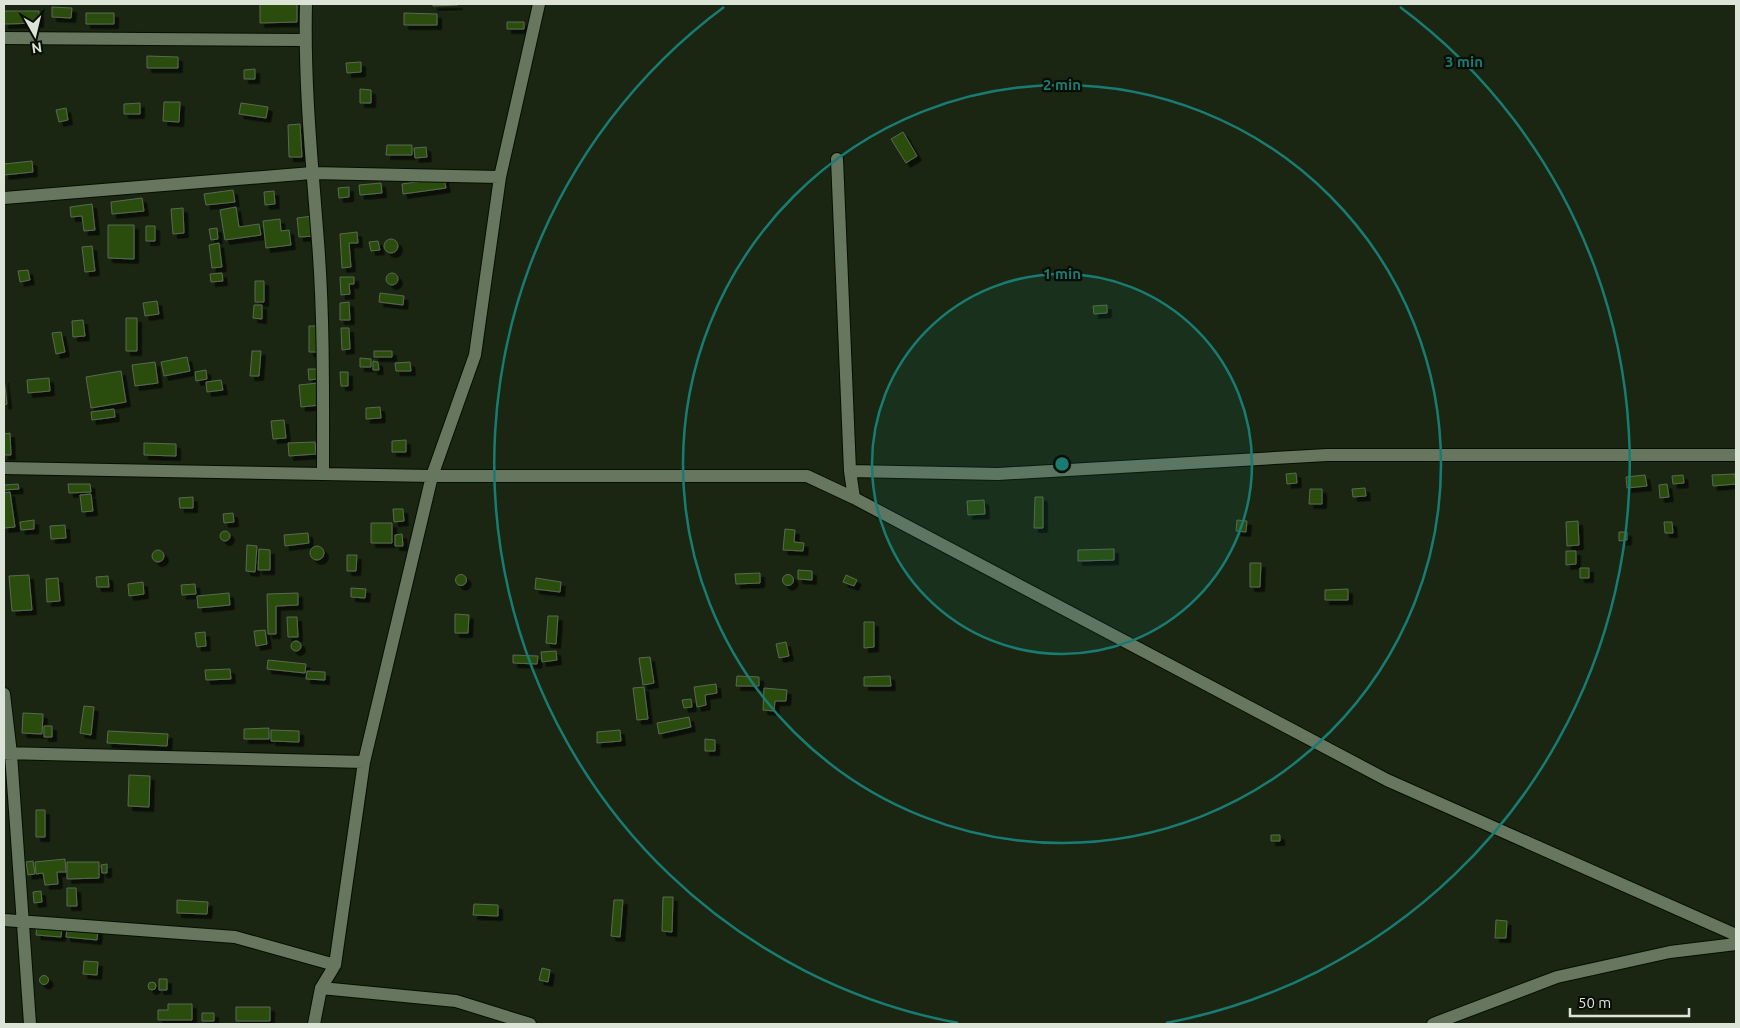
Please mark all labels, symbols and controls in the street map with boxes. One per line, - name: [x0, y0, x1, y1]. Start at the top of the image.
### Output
- north arrow: [10, 10, 60, 60]
- text: N: [31, 39, 43, 57]
- text: 3 min: [1445, 53, 1483, 70]
- text: 2 min: [1043, 76, 1081, 93]
- text: 1 min: [1043, 265, 1081, 282]
- centre of rings: [1053, 455, 1071, 473]
- scale bar: [1570, 986, 1689, 1018]
- text: 50 m: [1578, 994, 1611, 1011]

